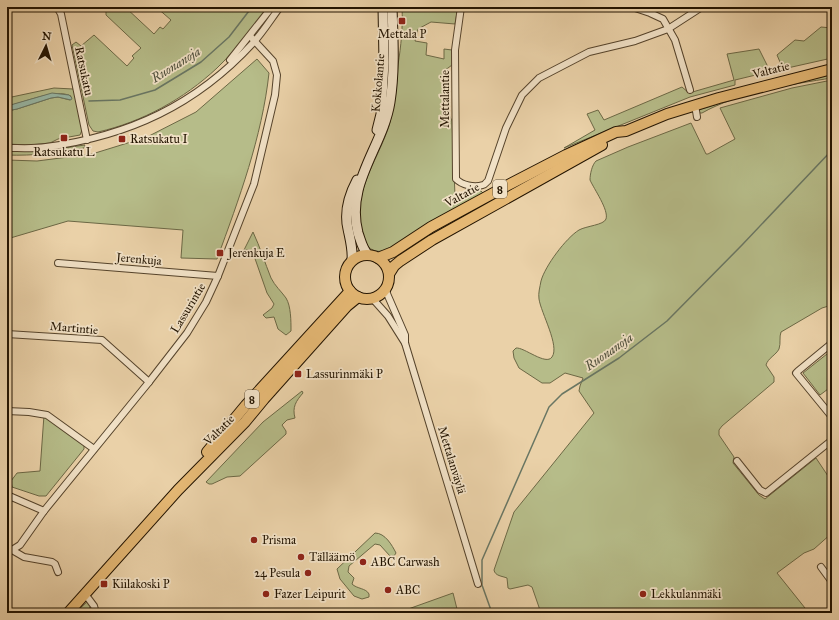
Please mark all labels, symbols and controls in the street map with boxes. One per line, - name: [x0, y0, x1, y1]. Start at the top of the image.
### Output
- marker: Mettala P: [397, 16, 407, 26]
- north arrow: [26, 26, 66, 66]
- place label: Mettala P: [378, 27, 426, 41]
- text: N: [42, 30, 53, 43]
- water label: Ruonanoja: [148, 44, 204, 87]
- street label: Ratsukatu: [72, 45, 96, 97]
- street label: Kokkolantie: [368, 53, 388, 113]
- street label: Valtatie: [750, 59, 791, 82]
- street label: Mettalantie: [438, 70, 452, 128]
- place label: Ratsukatu I: [130, 132, 188, 146]
- marker: Ratsukatu L: [59, 133, 69, 143]
- marker: Ratsukatu I: [117, 134, 127, 144]
- place label: Ratsukatu L: [33, 145, 95, 159]
- street label: Valtatie: [441, 180, 482, 211]
- road number: 8: [493, 180, 507, 198]
- place label: Jerenkuja E: [226, 246, 285, 261]
- marker: Jerenkuja E: [215, 248, 225, 258]
- street label: Jerenkuja: [114, 250, 163, 269]
- street label: Lassurintie: [168, 280, 208, 336]
- street label: Martintie: [49, 319, 99, 337]
- water label: Ruonanoja: [581, 330, 636, 375]
- place label: Lassurinmäki P: [306, 367, 383, 381]
- marker: Lassurinmäki P: [293, 369, 303, 379]
- road number: 8: [245, 390, 259, 408]
- street label: Valtatie: [200, 412, 237, 449]
- street label: Mettalanväylä: [435, 424, 469, 496]
- place label: Prisma: [262, 533, 297, 547]
- marker: Prisma: [249, 535, 259, 545]
- place label: Tälläämö: [309, 550, 355, 564]
- marker: Tälläämö: [296, 552, 306, 562]
- place label: ABC Carwash: [370, 555, 440, 569]
- marker: ABC Carwash: [358, 557, 368, 567]
- place label: 24 Pesula: [254, 566, 301, 580]
- marker: 24 Pesula: [303, 568, 313, 578]
- place label: Kiilakoski P: [112, 577, 170, 591]
- marker: Kiilakoski P: [99, 579, 109, 589]
- place label: ABC: [395, 583, 420, 597]
- marker: ABC: [383, 585, 393, 595]
- place label: Fazer Leipurit: [274, 587, 347, 601]
- place label: Lekkulanmäki: [651, 587, 722, 601]
- marker: Fazer Leipurit: [261, 589, 271, 599]
- marker: Lekkulanmäki: [638, 589, 648, 599]

